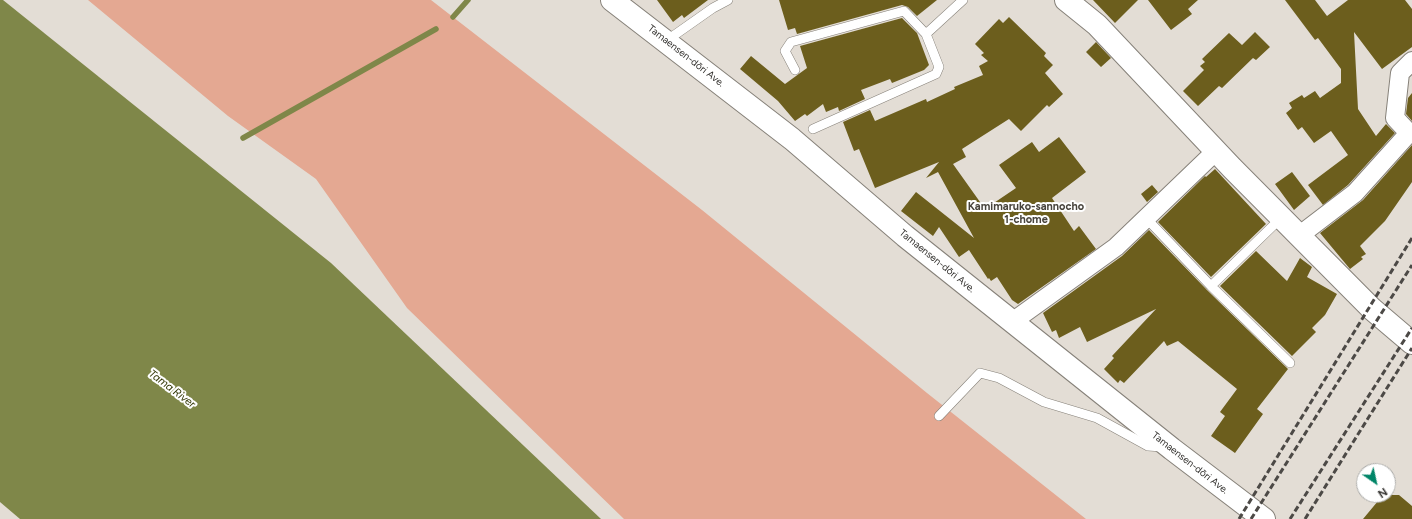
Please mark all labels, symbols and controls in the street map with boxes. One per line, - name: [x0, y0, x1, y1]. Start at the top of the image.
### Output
- street label: Tamaensen-dōri Ave.: [645, 22, 727, 90]
- district label: Kamimaruko-sannocho 1-chome: [968, 200, 1084, 226]
- street label: Tamaensen-dōri Ave.: [897, 227, 977, 295]
- water label: Tama River: [146, 367, 198, 411]
- street label: Tamaensen-dōri Ave.: [1149, 429, 1231, 497]
- north arrow: [1356, 463, 1396, 503]
- text: N: [1375, 485, 1390, 500]

